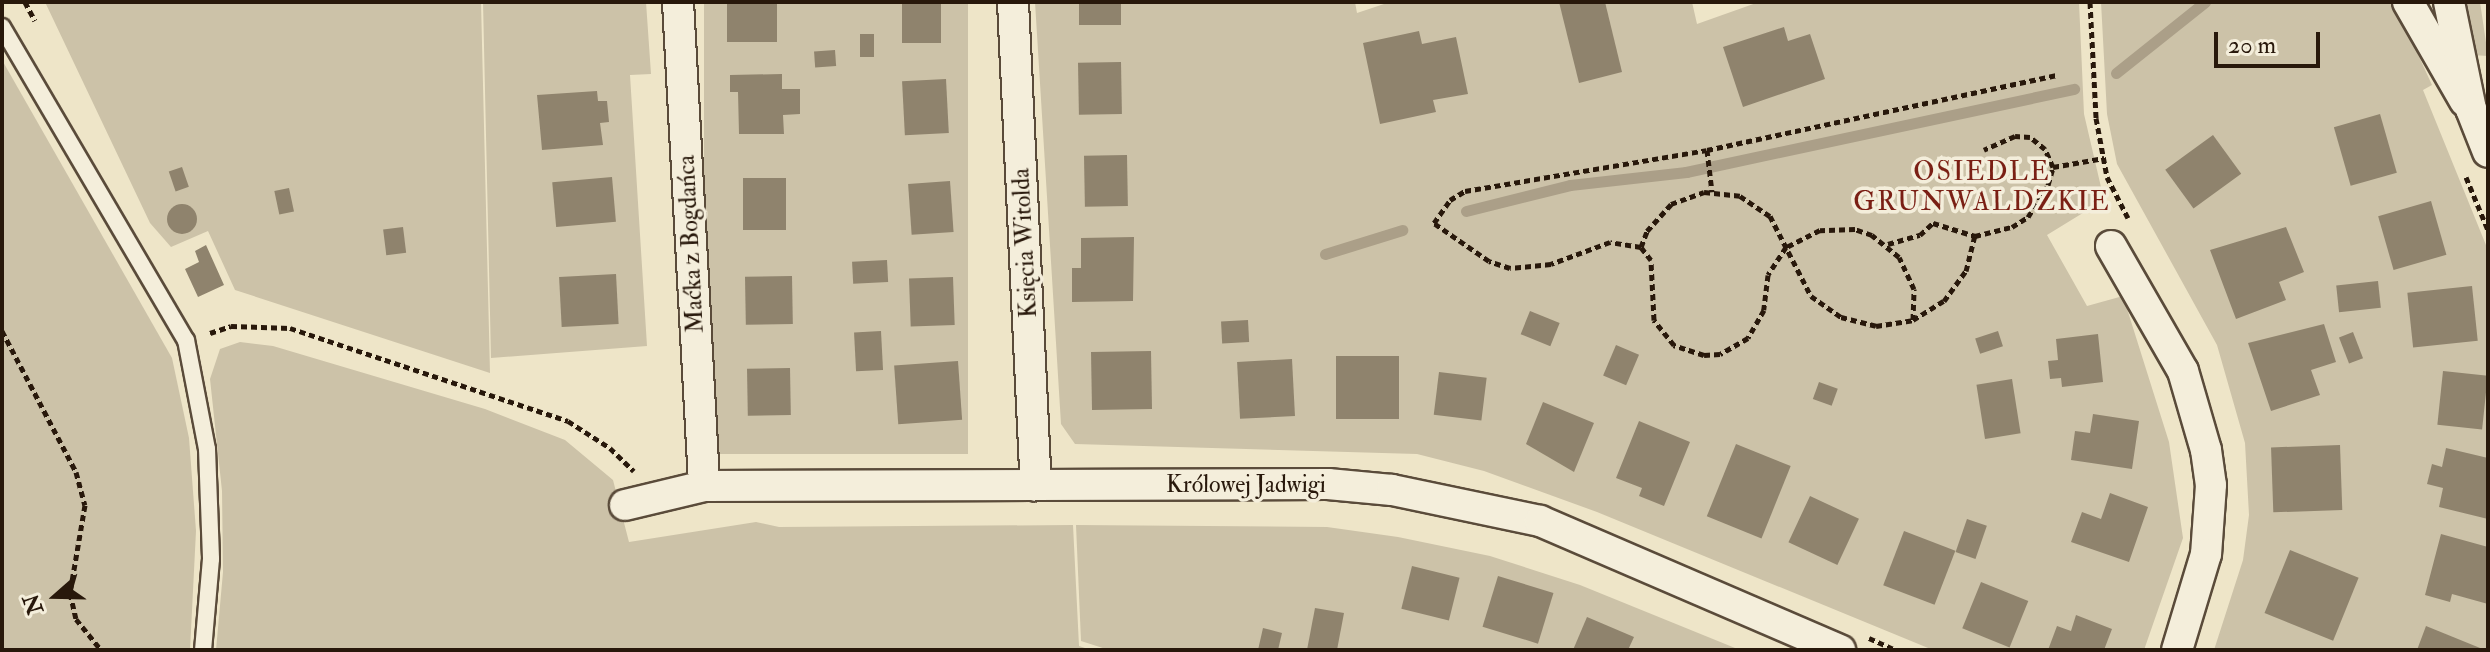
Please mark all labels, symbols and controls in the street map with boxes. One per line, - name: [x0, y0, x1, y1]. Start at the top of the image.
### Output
- scale bar: [2218, 16, 2324, 66]
- text: 20 m: [2228, 30, 2276, 61]
- street label: Maćka z Bogdańca: [672, 154, 710, 334]
- district label: OSIEDLE GRUNWALDZKIE: [1853, 157, 2111, 218]
- street label: Księcia Witolda: [1007, 167, 1043, 319]
- street label: Królowej Jadwigi: [1166, 471, 1326, 499]
- north arrow: [16, 556, 96, 636]
- text: N: [17, 590, 50, 618]

